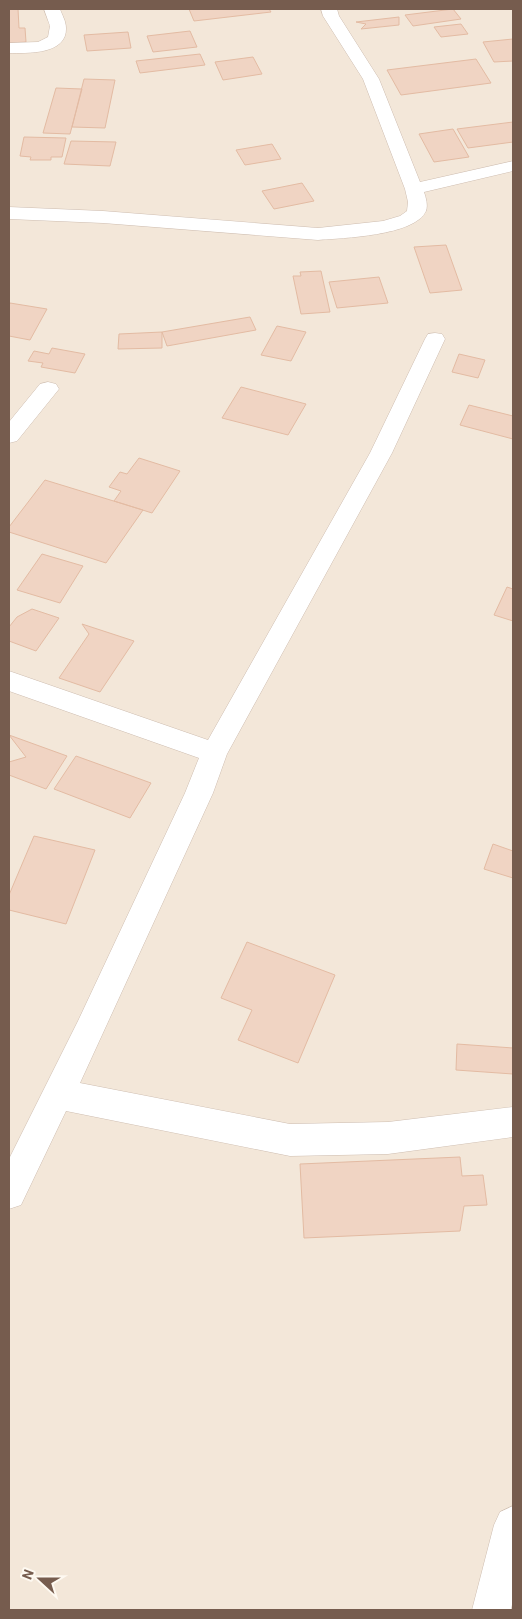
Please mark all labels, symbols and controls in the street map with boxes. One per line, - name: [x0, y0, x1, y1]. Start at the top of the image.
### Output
- north arrow: [15, 1554, 65, 1604]
- text: N: [18, 1567, 37, 1582]

